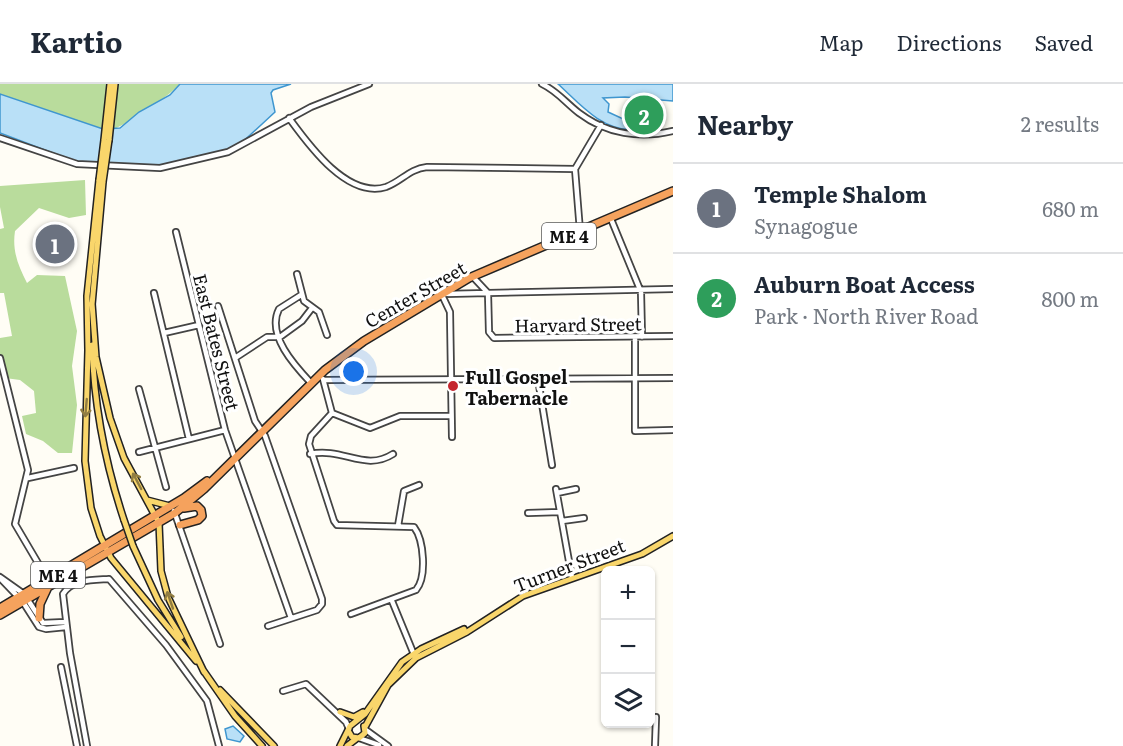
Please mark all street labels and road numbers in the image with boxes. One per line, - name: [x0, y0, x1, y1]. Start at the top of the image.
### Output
- road number: ME 4: [542, 223, 596, 249]
- street label: Center Street: [359, 254, 471, 334]
- street label: East Bates Street: [187, 271, 247, 414]
- street label: Harvard Street: [514, 309, 643, 339]
- street label: Turner Street: [509, 531, 629, 599]
- road number: ME 4: [31, 562, 85, 588]

